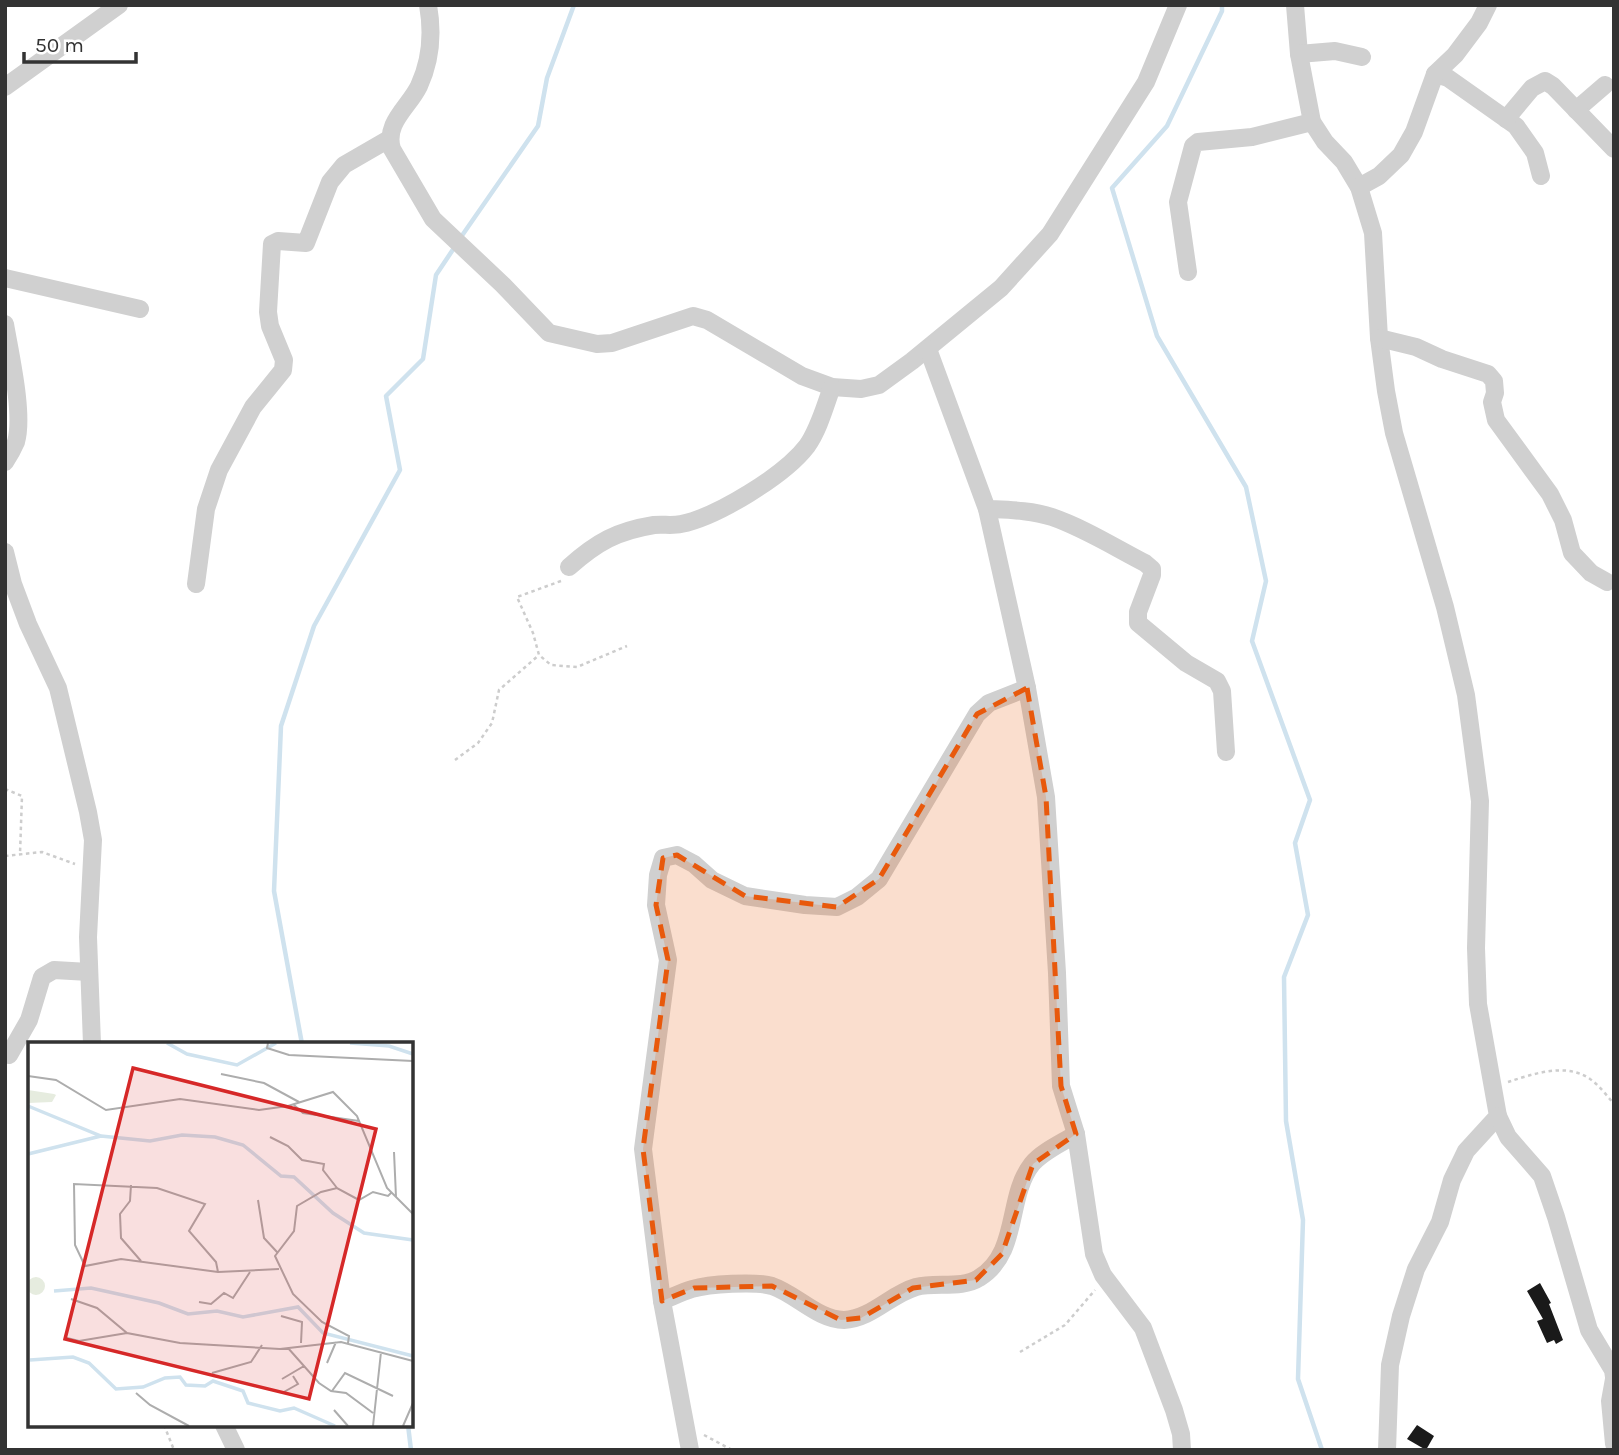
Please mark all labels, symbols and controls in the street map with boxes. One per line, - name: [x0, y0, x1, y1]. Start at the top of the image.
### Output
- scale bar: [24, 21, 136, 65]
- text: 50 m: [35, 33, 84, 57]
- inset map: [28, 1042, 413, 1427]

